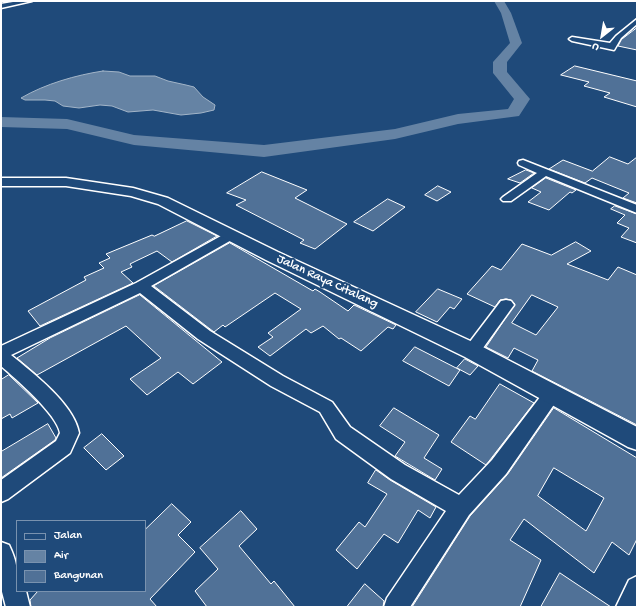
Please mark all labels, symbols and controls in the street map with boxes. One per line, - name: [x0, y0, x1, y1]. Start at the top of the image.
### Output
- north arrow: [582, 16, 622, 56]
- text: U: [590, 40, 602, 53]
- street label: Jalan Raya Citalang: [274, 252, 380, 312]
- legend: [16, 520, 146, 592]
- text: Jalan: [54, 529, 82, 543]
- text: Air: [54, 549, 68, 563]
- text: Bangunan: [54, 569, 103, 583]

